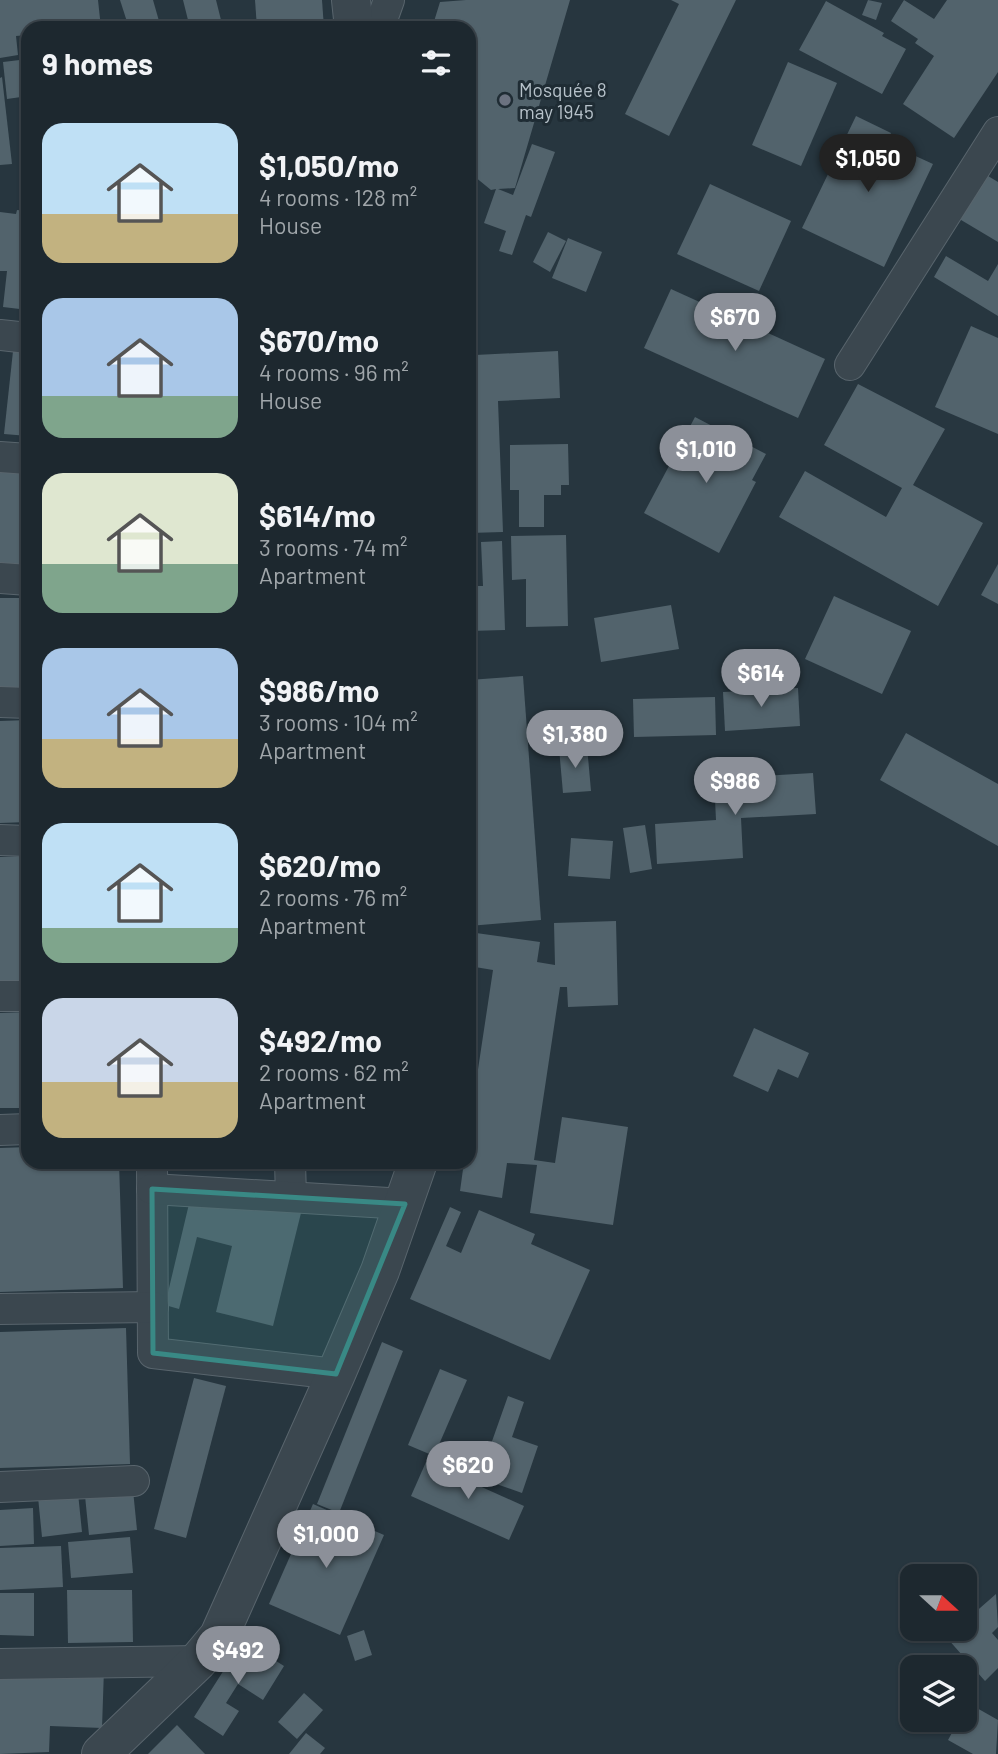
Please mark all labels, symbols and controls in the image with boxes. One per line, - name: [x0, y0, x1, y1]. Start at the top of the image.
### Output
- icon: filters: [417, 44, 455, 82]
- text: 9 homes: [42, 45, 153, 81]
- place label: Mosquée 8 may 1945: [519, 78, 607, 123]
- marker: Mosquée 8 may 1945: [497, 92, 513, 108]
- pin: $1,050: [811, 134, 925, 194]
- text: $1,050: [835, 143, 901, 171]
- text: $1,050/mo: [259, 147, 399, 183]
- icon: home: [98, 151, 182, 235]
- text: 4 rooms · 128 m²: [259, 183, 417, 211]
- text: House: [259, 211, 322, 239]
- pin: $670: [694, 294, 776, 353]
- text: $670: [710, 302, 760, 330]
- text: $670/mo: [259, 322, 379, 358]
- icon: home: [98, 326, 182, 410]
- text: 4 rooms · 96 m²: [259, 358, 409, 386]
- text: House: [259, 386, 322, 414]
- pin: $1,010: [649, 426, 763, 485]
- text: $1,010: [676, 434, 736, 462]
- text: $614/mo: [259, 497, 376, 533]
- icon: home: [98, 501, 182, 585]
- text: 3 rooms · 74 m²: [259, 533, 408, 561]
- text: Apartment: [259, 561, 366, 589]
- pin: $614: [720, 650, 802, 709]
- text: $614: [737, 658, 785, 686]
- text: $986/mo: [259, 672, 379, 708]
- icon: home: [98, 676, 182, 760]
- text: 3 rooms · 104 m²: [259, 708, 418, 736]
- pin: $1,380: [518, 710, 632, 770]
- text: $1,380: [542, 719, 608, 747]
- text: Apartment: [259, 736, 366, 764]
- pin: $986: [694, 758, 776, 817]
- text: $986: [710, 766, 760, 794]
- text: $620/mo: [259, 847, 381, 883]
- icon: home: [98, 851, 182, 935]
- text: 2 rooms · 76 m²: [259, 883, 407, 911]
- text: Apartment: [259, 911, 366, 939]
- text: $492/mo: [259, 1022, 382, 1058]
- icon: home: [98, 1026, 182, 1110]
- text: 2 rooms · 62 m²: [259, 1058, 409, 1086]
- text: Apartment: [259, 1086, 366, 1114]
- pin: $620: [427, 1442, 509, 1501]
- text: $620: [442, 1450, 494, 1478]
- pin: $1,000: [269, 1510, 383, 1570]
- text: $1,000: [293, 1519, 359, 1547]
- north arrow: [900, 1564, 976, 1642]
- map controls: [900, 1564, 977, 1732]
- pin: $492: [197, 1626, 279, 1686]
- text: $492: [212, 1635, 264, 1663]
- button: layers: [900, 1655, 977, 1732]

